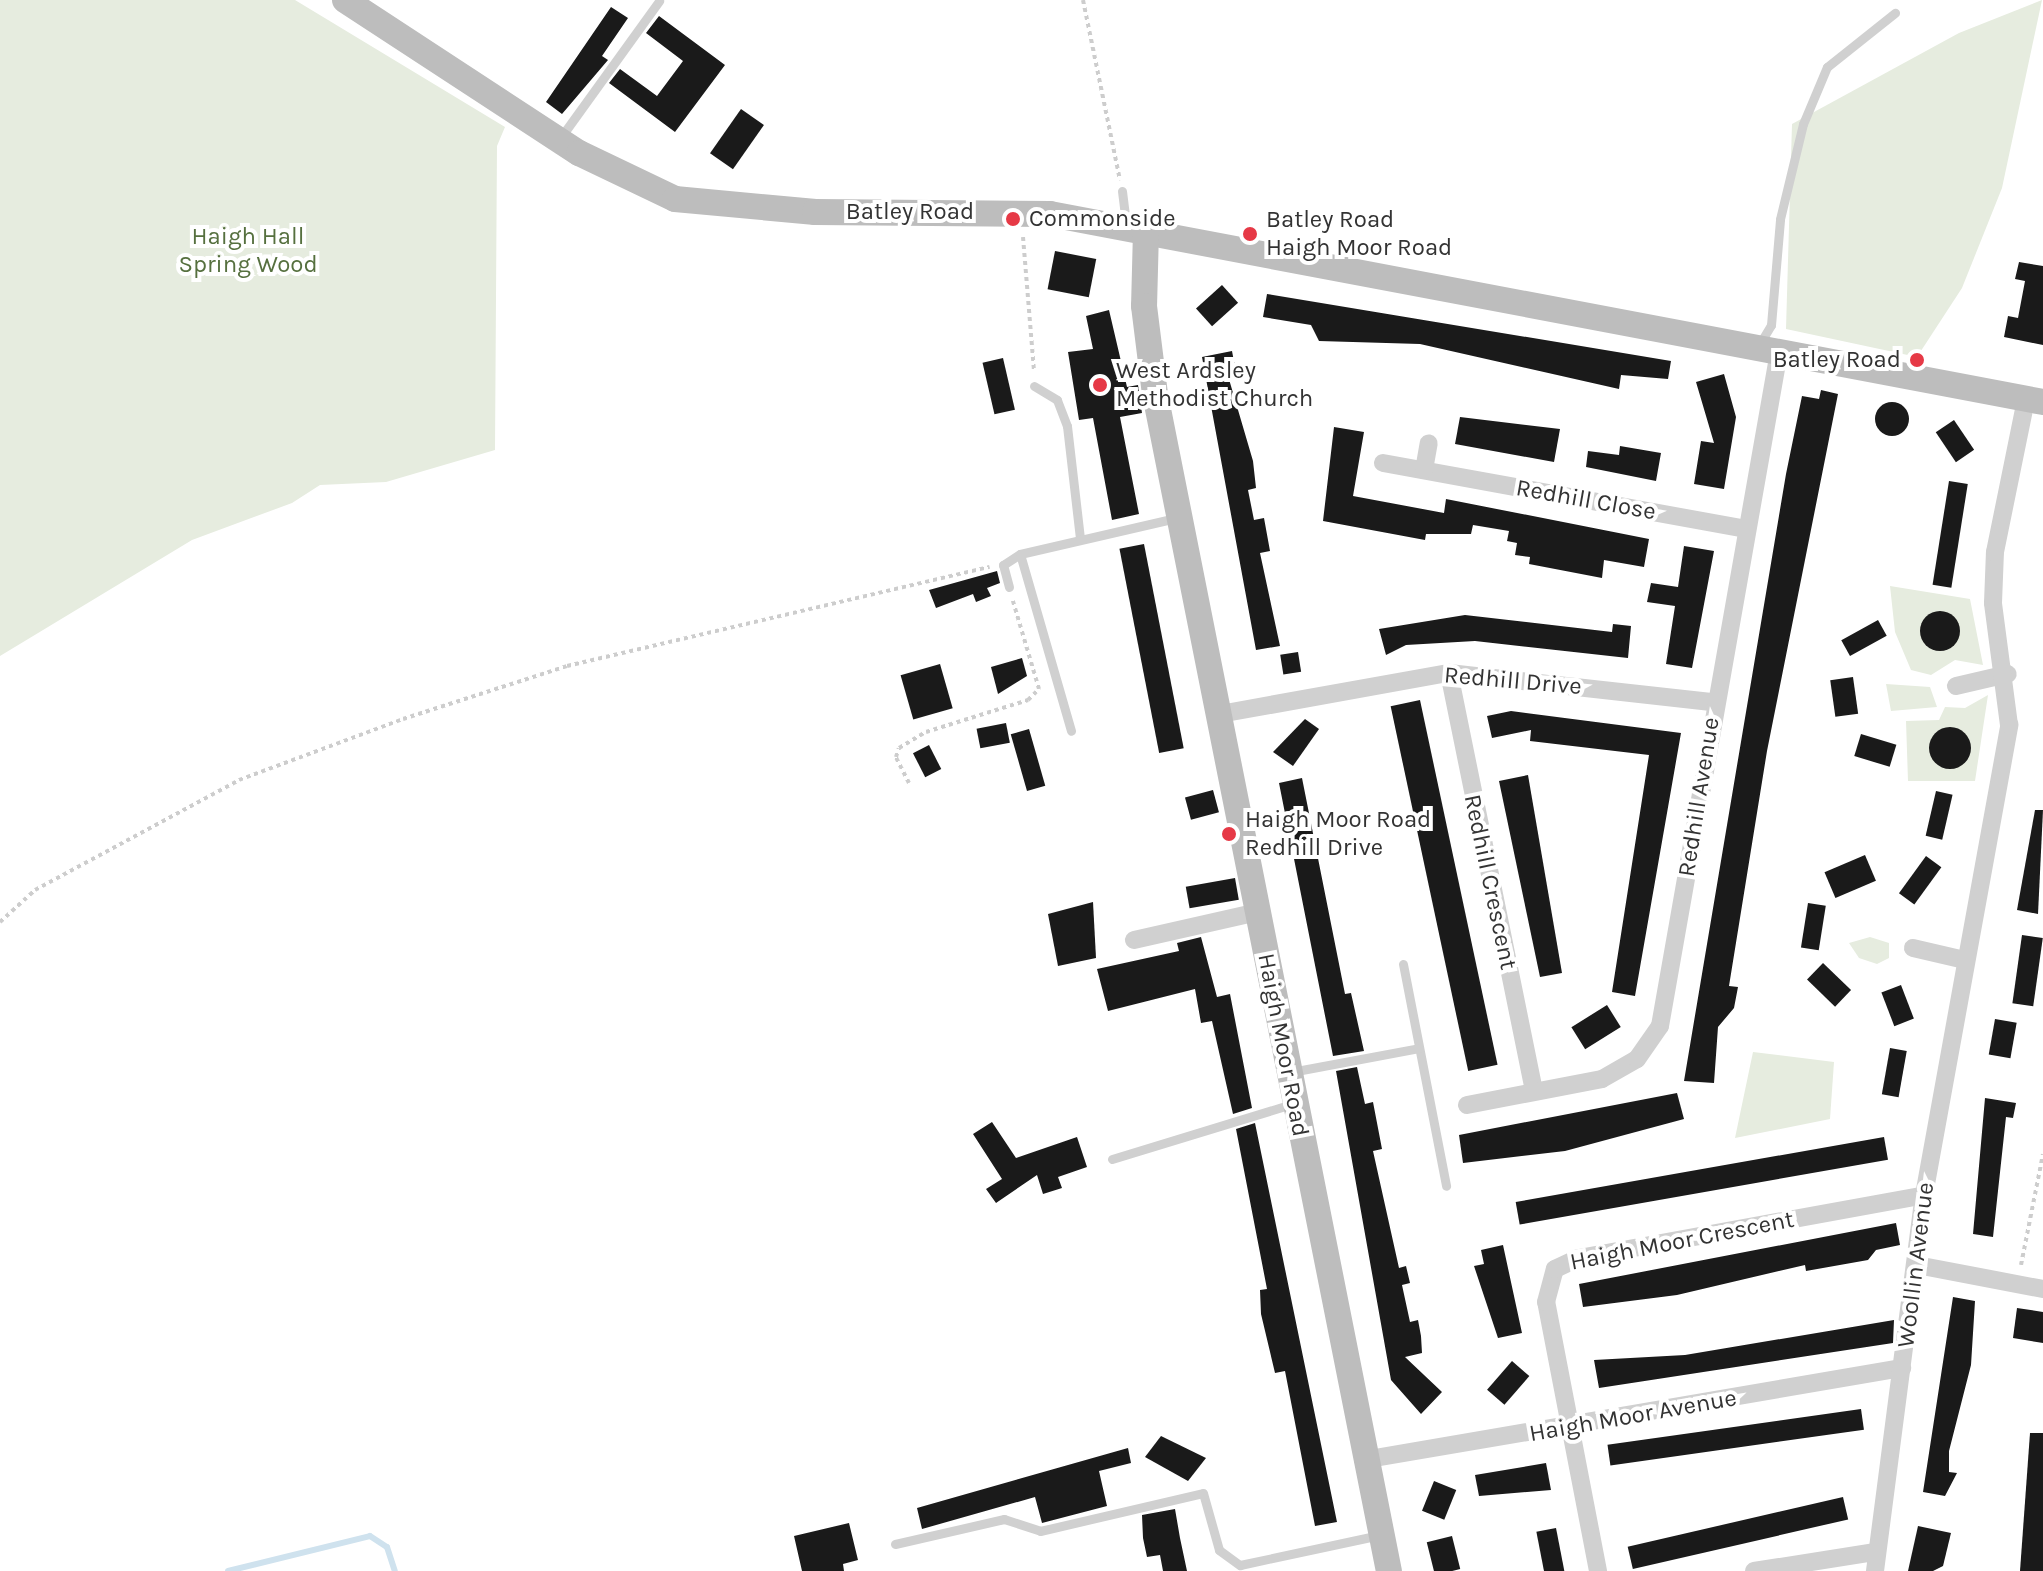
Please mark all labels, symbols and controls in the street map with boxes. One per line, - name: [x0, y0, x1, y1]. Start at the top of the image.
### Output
- street label: Batley Road: [846, 198, 974, 226]
- place label: Commonside: [1029, 205, 1176, 233]
- place label: Batley Road Haigh Moor Road: [1266, 206, 1452, 262]
- marker: Commonside: [1004, 210, 1022, 228]
- park label: Haigh Hall Spring Wood: [178, 223, 318, 279]
- marker: Batley Road Haigh Moor Road: [1241, 225, 1259, 243]
- place label: Batley Road: [1773, 346, 1901, 374]
- marker: Batley Road: [1908, 351, 1926, 369]
- place label: West Ardsley Methodist Church: [1116, 357, 1313, 413]
- marker: West Ardsley Methodist Church: [1091, 376, 1109, 394]
- street label: Redhill Close: [1514, 474, 1658, 526]
- street label: Redhill Drive: [1443, 661, 1583, 701]
- street label: Redhill Avenue: [1672, 715, 1726, 879]
- street label: Redhill Crescent: [1457, 792, 1523, 972]
- place label: Haigh Moor Road Redhill Drive: [1245, 806, 1431, 862]
- marker: Haigh Moor Road Redhill Drive: [1220, 825, 1238, 843]
- street label: Haigh Moor Road: [1251, 951, 1315, 1139]
- street label: Woollin Avenue: [1892, 1181, 1940, 1349]
- street label: Haigh Moor Crescent: [1568, 1205, 1796, 1277]
- street label: Haigh Moor Avenue: [1527, 1384, 1739, 1448]

